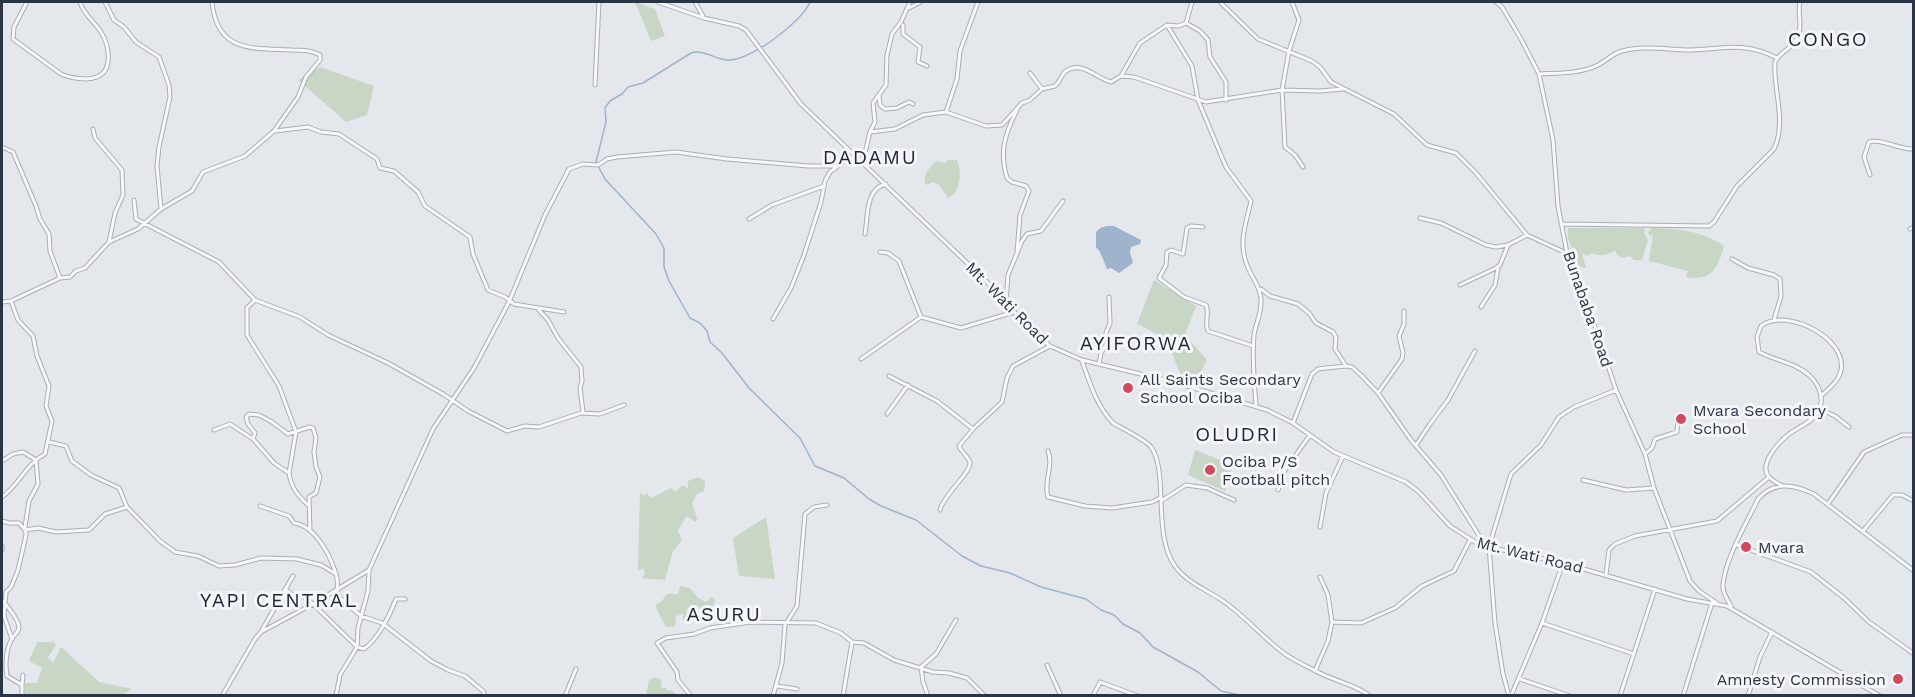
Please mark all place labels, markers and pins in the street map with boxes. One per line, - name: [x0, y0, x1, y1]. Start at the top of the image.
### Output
- place label: All Saints Secondary School Ociba: [1140, 370, 1302, 407]
- marker: All Saints Secondary School Ociba: [1121, 381, 1135, 395]
- place label: Mvara Secondary School: [1693, 401, 1827, 438]
- marker: Mvara Secondary School: [1674, 412, 1688, 426]
- place label: Ociba P/S Football pitch: [1222, 452, 1330, 489]
- marker: Ociba P/S Football pitch: [1203, 463, 1217, 477]
- place label: Mvara: [1758, 538, 1804, 557]
- marker: Mvara: [1739, 540, 1753, 554]
- place label: Amnesty Commission: [1717, 670, 1886, 689]
- marker: Amnesty Commission: [1891, 672, 1905, 686]

